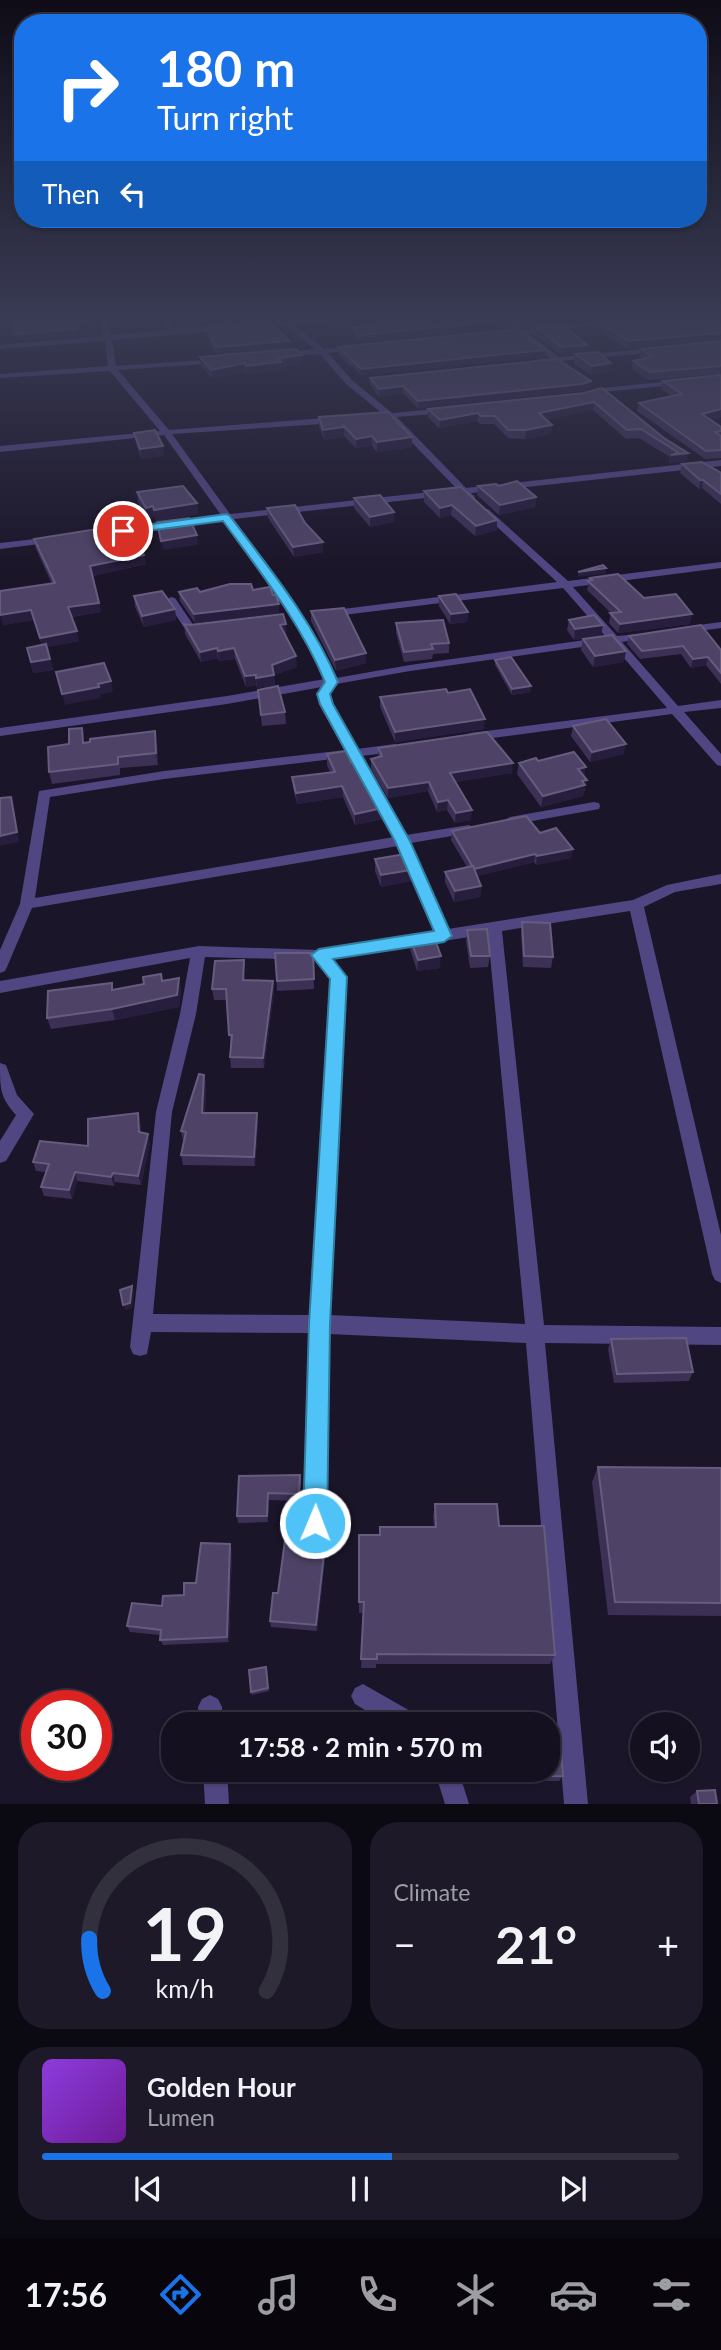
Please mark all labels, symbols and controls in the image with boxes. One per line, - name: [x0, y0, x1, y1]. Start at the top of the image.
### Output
- text: 180 m: [157, 39, 295, 97]
- icon: right: [42, 42, 133, 133]
- text: Turn right: [157, 98, 293, 137]
- icon: left: [114, 175, 152, 213]
- text: Then: [42, 178, 100, 210]
- pin: [93, 501, 153, 561]
- icon: arrive: [104, 512, 142, 550]
- position arrow: [278, 1486, 352, 1560]
- speed limit sign: 30: [21, 1690, 112, 1781]
- map controls: [630, 1712, 700, 1782]
- button: sound: [630, 1712, 700, 1782]
- text: 17:58 · 2 min · 570 m: [238, 1731, 483, 1763]
- text: Climate: [394, 1878, 470, 1906]
- text: 19: [143, 1890, 227, 1978]
- text: 21°: [495, 1913, 577, 1975]
- text: −: [394, 1921, 416, 1967]
- text: +: [657, 1921, 679, 1967]
- text: km/h: [155, 1973, 214, 2003]
- text: Golden Hour: [147, 2071, 296, 2103]
- text: Lumen: [147, 2103, 215, 2131]
- icon: previous: [129, 2170, 167, 2208]
- icon: pause: [341, 2170, 379, 2208]
- icon: next: [554, 2170, 592, 2208]
- icon: directions: [156, 2270, 205, 2319]
- icon: music: [254, 2270, 303, 2319]
- icon: phone: [353, 2270, 402, 2319]
- icon: climate: [451, 2270, 500, 2319]
- icon: car: [549, 2270, 598, 2319]
- icon: filters: [647, 2270, 696, 2319]
- text: 17:56: [25, 2275, 107, 2314]

